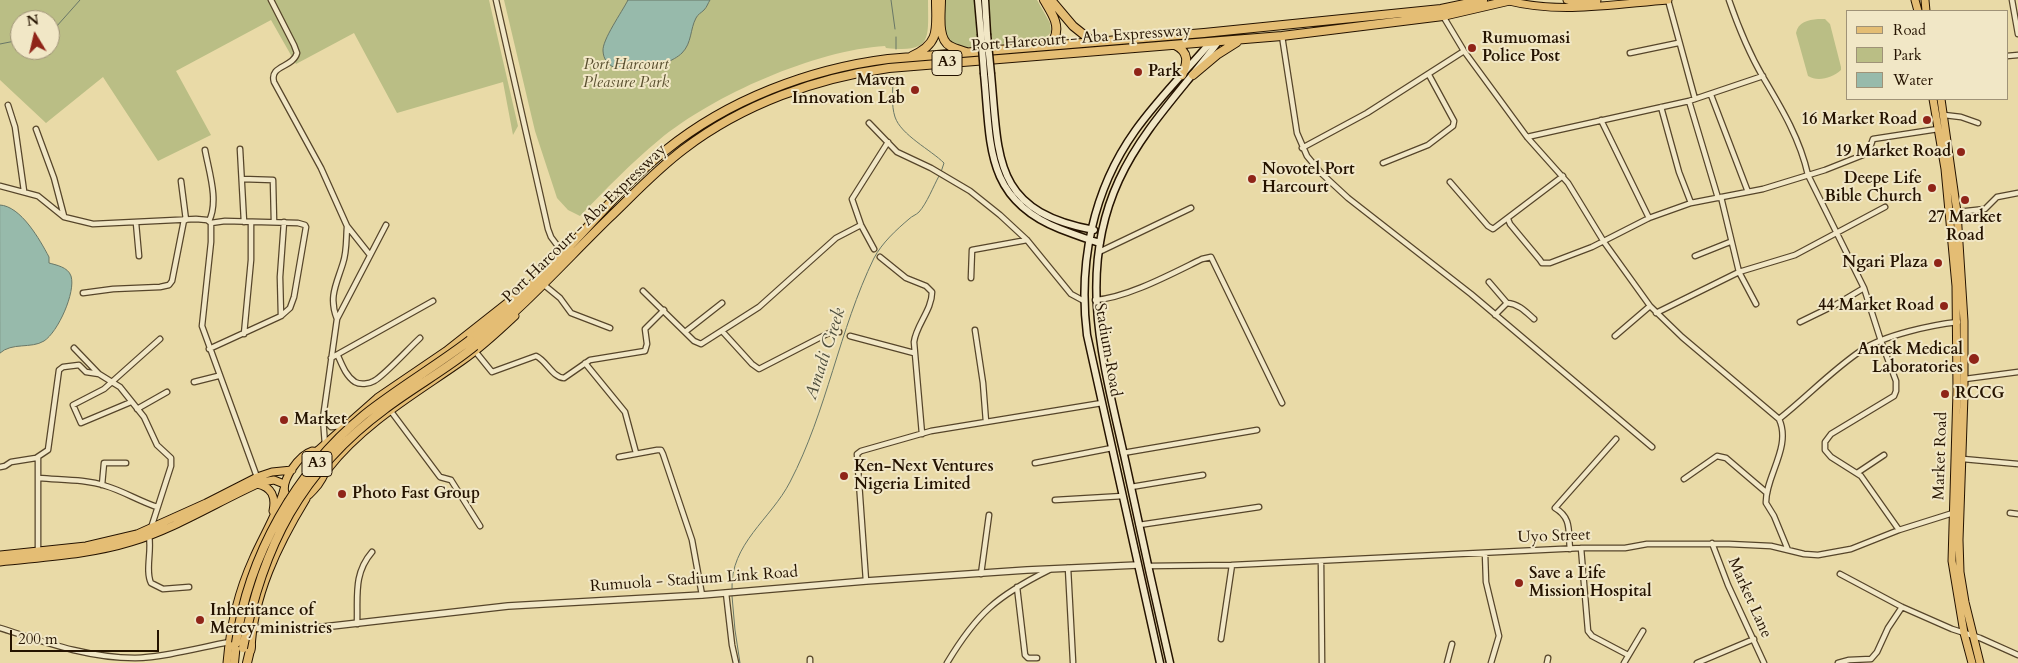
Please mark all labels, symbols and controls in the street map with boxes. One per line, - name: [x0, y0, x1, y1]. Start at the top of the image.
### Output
- north arrow: [10, 10, 60, 60]
- text: N: [25, 10, 40, 31]
- legend: [1846, 10, 2008, 100]
- text: Road: [1893, 20, 1926, 40]
- street label: Port Harcourt - Aba Expressway: [970, 22, 1192, 56]
- place label: Rumuomasi Police Post: [1482, 29, 1570, 67]
- marker: Rumuomasi Police Post: [1466, 42, 1478, 54]
- text: Park: [1893, 45, 1922, 65]
- road number: A3: [932, 50, 962, 76]
- park label: Port Harcourt Pleasure Park: [583, 55, 669, 93]
- place label: Park: [1148, 62, 1182, 82]
- marker: Park: [1132, 66, 1144, 78]
- text: Water: [1893, 70, 1933, 90]
- place label: Maven Innovation Lab: [792, 71, 905, 109]
- marker: Maven Innovation Lab: [909, 84, 921, 96]
- place label: 16 Market Road: [1801, 110, 1917, 130]
- marker: 16 Market Road: [1921, 114, 1933, 126]
- street label: Port Harcourt - Aba Expressway: [499, 141, 671, 307]
- place label: 19 Market Road: [1835, 142, 1951, 162]
- marker: 19 Market Road: [1955, 146, 1967, 158]
- place label: Novotel Port Harcourt: [1262, 160, 1355, 198]
- place label: Deepe Life Bible Church: [1824, 169, 1922, 207]
- marker: Novotel Port Harcourt: [1246, 173, 1258, 185]
- marker: Deepe Life Bible Church: [1926, 182, 1938, 194]
- marker: 27 Market Road: [1959, 194, 1971, 206]
- place label: 27 Market Road: [1928, 208, 2002, 246]
- place label: Ngari Plaza: [1842, 253, 1928, 273]
- marker: Ngari Plaza: [1932, 257, 1944, 269]
- place label: 44 Market Road: [1818, 296, 1934, 316]
- marker: 44 Market Road: [1938, 300, 1950, 312]
- street label: Stadium Road: [1089, 302, 1125, 398]
- water label: Amadi Creek: [801, 305, 851, 403]
- place label: Antek Medical Laboratories: [1858, 340, 1963, 378]
- marker: Antek Medical Laboratories: [1967, 352, 1981, 366]
- place label: RCCG: [1955, 384, 2005, 404]
- marker: RCCG: [1939, 388, 1951, 400]
- place label: Market: [294, 410, 347, 430]
- street label: Market Road: [1930, 412, 1952, 500]
- marker: Market: [278, 414, 290, 426]
- road number: A3: [302, 452, 332, 476]
- place label: Ken-Next Ventures Nigeria Limited: [854, 457, 994, 495]
- marker: Ken-Next Ventures Nigeria Limited: [838, 470, 850, 482]
- place label: Photo Fast Group: [352, 484, 480, 504]
- marker: Photo Fast Group: [336, 488, 348, 500]
- street label: Uyo Street: [1517, 526, 1591, 548]
- street label: Market Lane: [1723, 555, 1775, 641]
- street label: Rumuola - Stadium Link Road: [589, 563, 799, 597]
- place label: Save a Life Mission Hospital: [1529, 564, 1652, 602]
- marker: Save a Life Mission Hospital: [1513, 577, 1525, 589]
- place label: Inheritance of Mercy ministries: [210, 601, 332, 639]
- marker: Inheritance of Mercy ministries: [194, 614, 206, 626]
- scale bar: [12, 620, 161, 652]
- text: 200 m: [18, 629, 58, 649]

